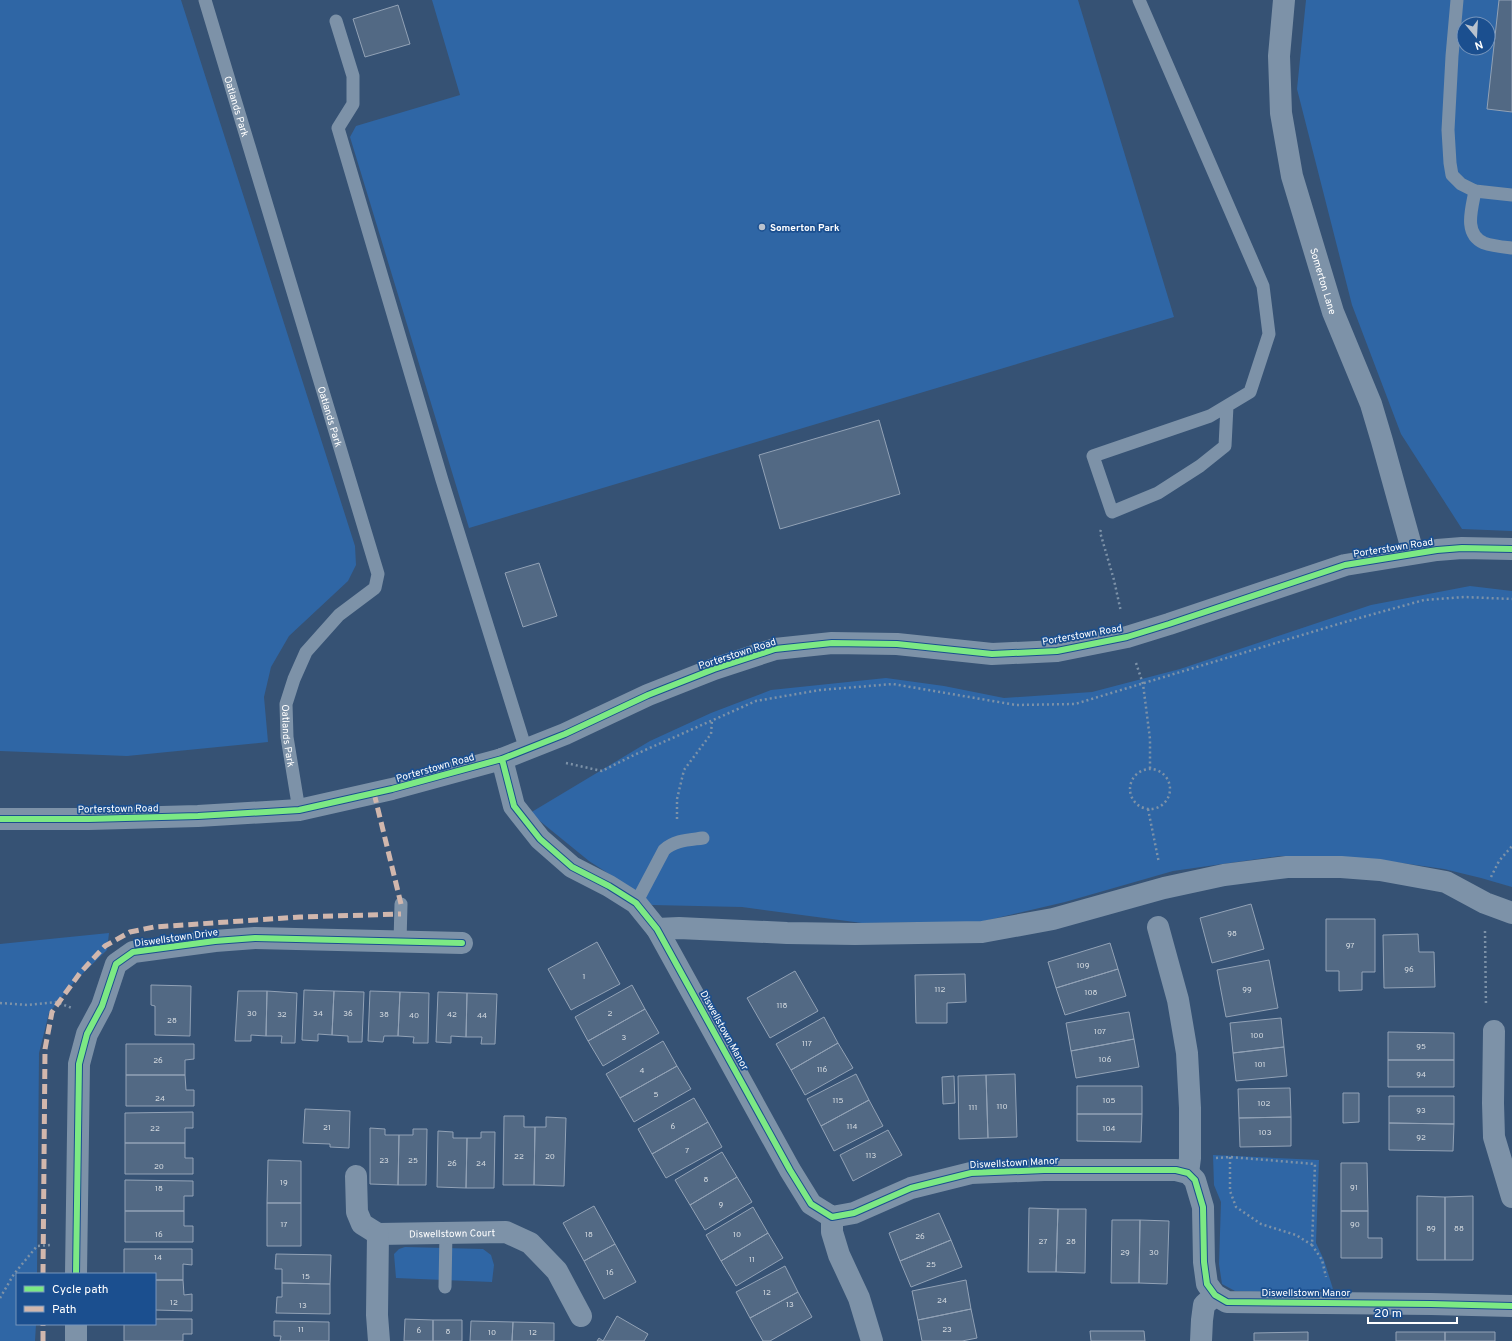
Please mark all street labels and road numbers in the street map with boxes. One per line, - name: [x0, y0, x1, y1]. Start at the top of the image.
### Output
- street label: Oatlands Park: [220, 75, 251, 139]
- street label: Somerton Lane: [1306, 247, 1338, 316]
- street label: Oatlands Park: [314, 385, 344, 449]
- street label: Porterstown Road: [1352, 536, 1434, 561]
- street label: Porterstown Road: [1041, 622, 1123, 649]
- street label: Porterstown Road: [697, 636, 778, 673]
- street label: Oatlands Park: [278, 704, 297, 768]
- street label: Porterstown Road: [395, 751, 476, 786]
- street label: Porterstown Road: [77, 802, 159, 817]
- street label: Diswellstown Drive: [134, 926, 219, 951]
- street label: Diswellstown Manor: [696, 989, 751, 1073]
- street label: Diswellstown Manor: [969, 1155, 1059, 1172]
- street label: Diswellstown Court: [409, 1227, 496, 1242]
- street label: Diswellstown Manor: [1262, 1287, 1351, 1300]

